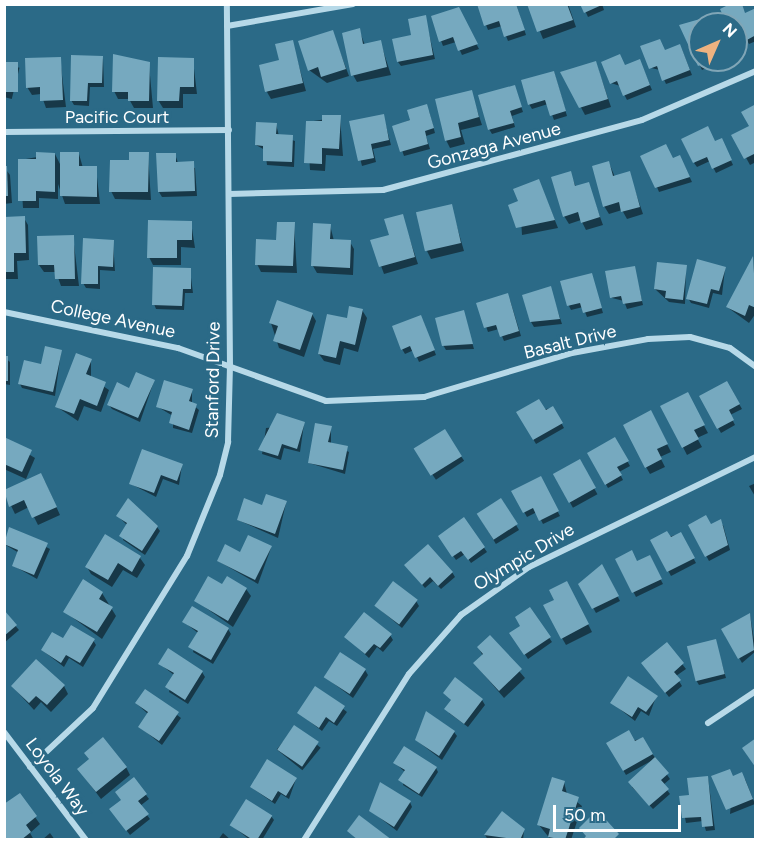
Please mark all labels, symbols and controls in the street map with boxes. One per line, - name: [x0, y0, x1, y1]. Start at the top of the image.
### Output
- north arrow: [688, 12, 748, 72]
- text: N: [719, 19, 741, 41]
- street label: Pacific Court: [65, 106, 169, 128]
- street label: Gonzaga Avenue: [425, 118, 563, 174]
- street label: College Avenue: [49, 295, 177, 343]
- street label: Basalt Drive: [522, 320, 618, 364]
- street label: Stanford Drive: [201, 321, 225, 439]
- street label: Olympic Drive: [470, 519, 578, 595]
- street label: Loyola Way: [21, 734, 93, 820]
- scale bar: [556, 793, 684, 831]
- text: 50 m: [564, 804, 606, 826]

